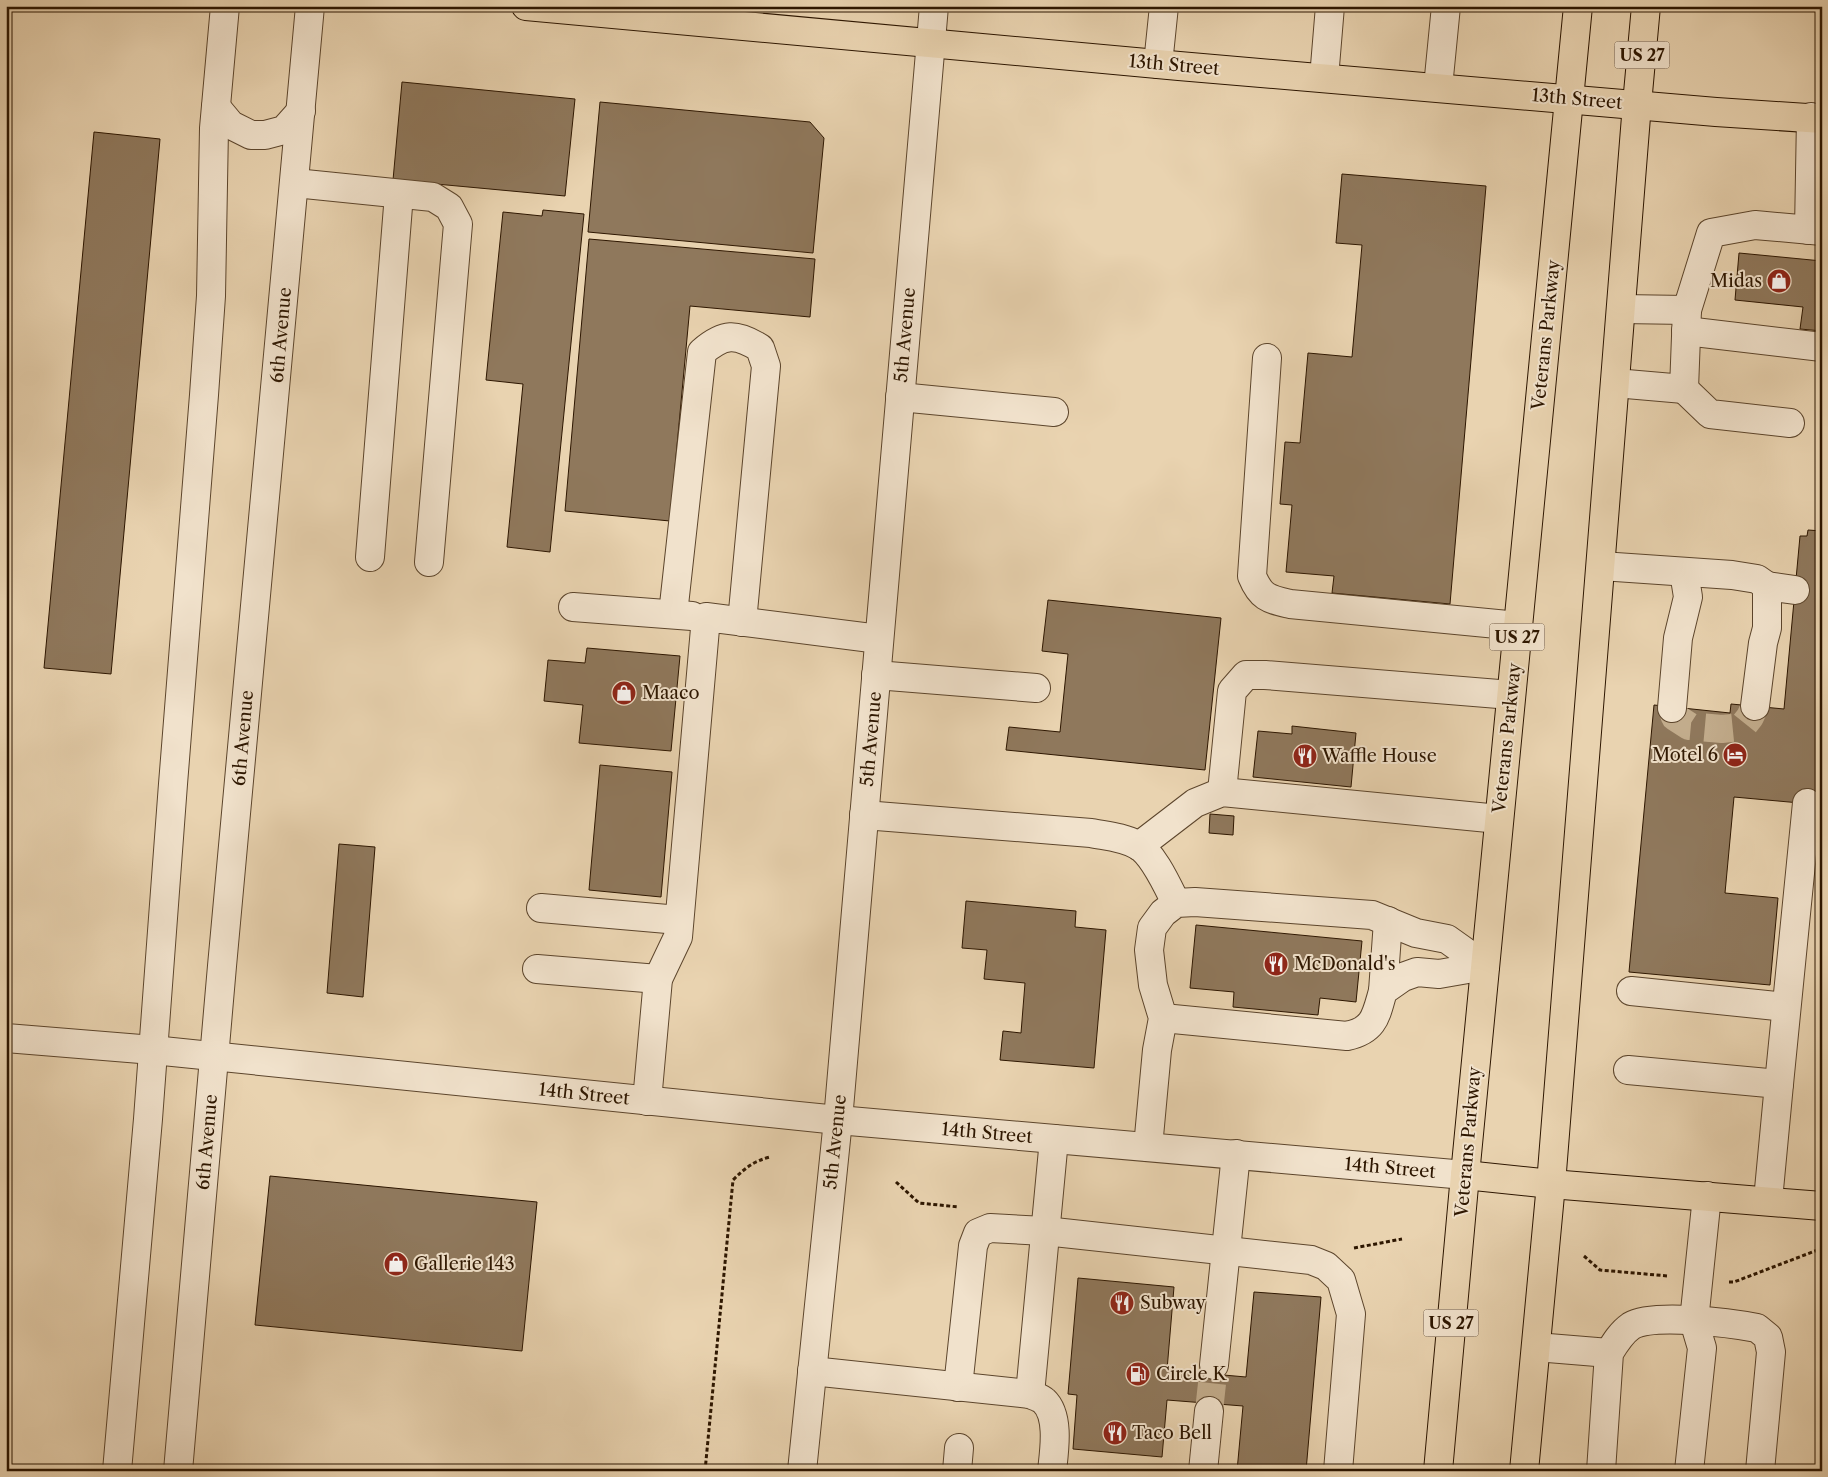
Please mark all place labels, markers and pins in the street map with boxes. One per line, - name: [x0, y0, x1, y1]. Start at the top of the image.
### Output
- shop icon: Midas: [1766, 268, 1792, 294]
- place label: Midas: [1710, 270, 1762, 292]
- shop icon: Maaco: [611, 680, 637, 706]
- place label: Maaco: [642, 682, 700, 704]
- hotel icon: Motel 6: [1722, 742, 1748, 768]
- restaurant icon: Waffle House: [1292, 743, 1318, 769]
- place label: Motel 6: [1652, 744, 1718, 766]
- place label: Waffle House: [1321, 745, 1437, 767]
- restaurant icon: McDonald's: [1263, 951, 1289, 977]
- place label: McDonald's: [1294, 953, 1396, 975]
- shop icon: Gallerie 143: [383, 1251, 409, 1277]
- place label: Gallerie 143: [414, 1253, 515, 1275]
- restaurant icon: Subway: [1109, 1290, 1135, 1316]
- place label: Subway: [1140, 1292, 1207, 1314]
- fuel station icon: Circle K: [1125, 1361, 1151, 1387]
- place label: Circle K: [1156, 1363, 1227, 1385]
- restaurant icon: Taco Bell: [1102, 1420, 1128, 1446]
- place label: Taco Bell: [1132, 1422, 1212, 1444]

